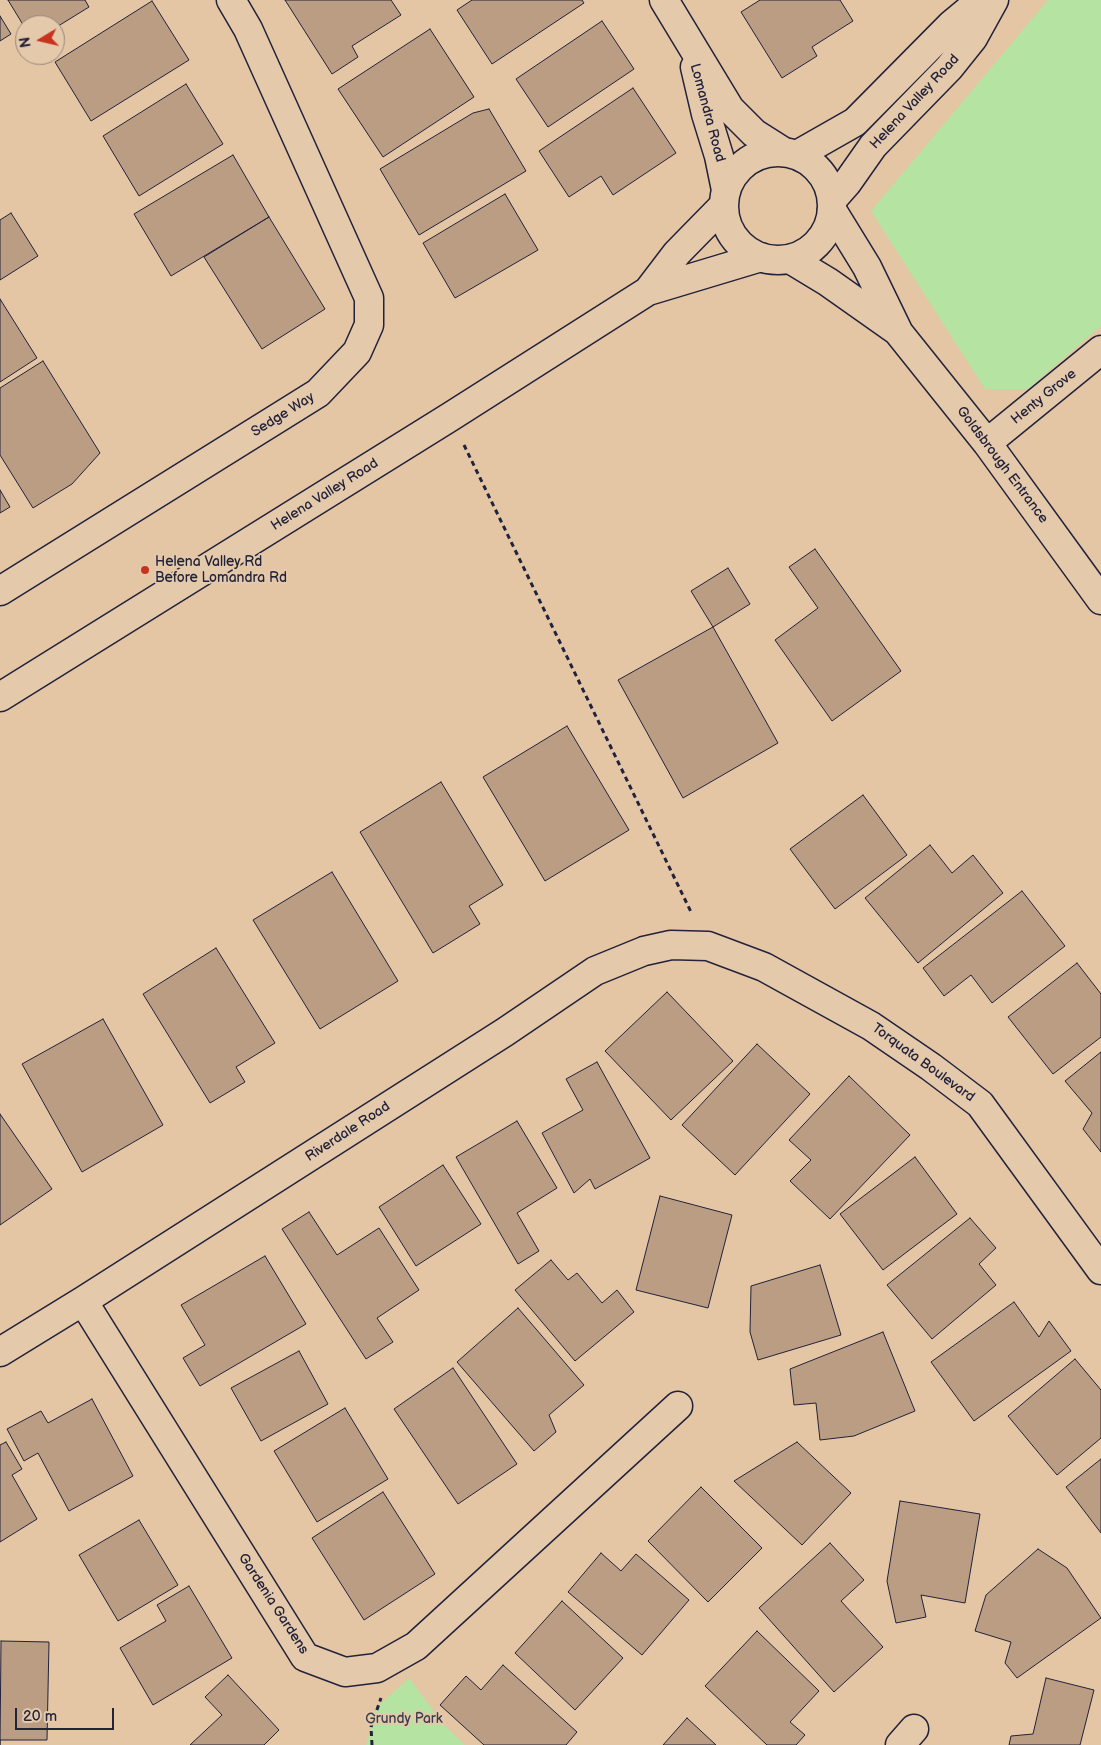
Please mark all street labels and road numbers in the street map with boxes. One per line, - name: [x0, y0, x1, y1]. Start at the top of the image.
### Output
- street label: Helena Valley Road: [867, 51, 963, 153]
- street label: Lomandra Road: [686, 62, 728, 164]
- street label: Henty Grove: [1008, 366, 1080, 428]
- street label: Sedge Way: [248, 389, 318, 441]
- street label: Goldsbrough Entrance: [953, 403, 1051, 527]
- street label: Helena Valley Road: [268, 455, 382, 535]
- street label: Torquata Boulevard: [868, 1020, 978, 1106]
- street label: Riverdale Road: [303, 1098, 393, 1166]
- street label: Gardenia Gardens: [234, 1550, 312, 1658]

